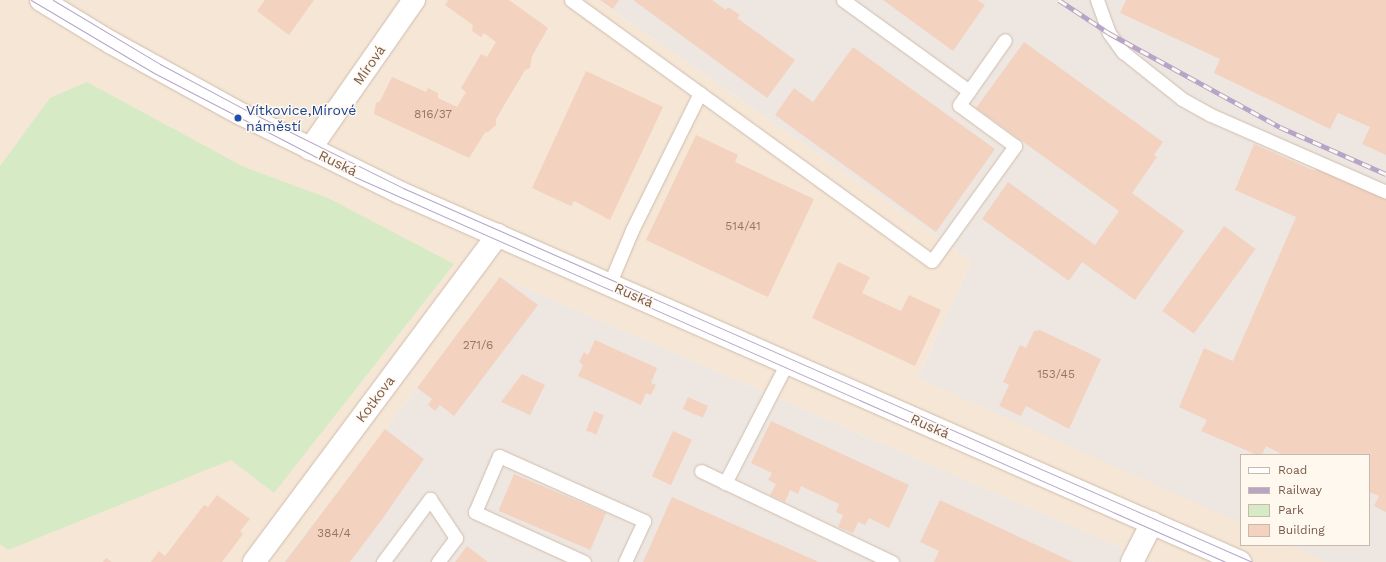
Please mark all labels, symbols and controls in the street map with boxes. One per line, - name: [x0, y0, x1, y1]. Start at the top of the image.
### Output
- street label: Mírová: [349, 42, 389, 88]
- place label: Vítkovice,Mírové náměstí: [246, 102, 356, 134]
- house number: 816/37: [414, 108, 452, 122]
- marker: Vítkovice,Mírové náměstí: [233, 113, 243, 123]
- street label: Ruská: [316, 146, 360, 180]
- house number: 514/41: [725, 220, 761, 234]
- street label: Ruská: [612, 279, 656, 311]
- house number: 271/6: [463, 339, 493, 353]
- house number: 153/45: [1037, 368, 1075, 382]
- street label: Kotkova: [352, 372, 398, 426]
- street label: Ruská: [908, 410, 952, 442]
- legend: [1240, 454, 1370, 546]
- text: Road: [1278, 463, 1307, 477]
- text: Railway: [1278, 483, 1322, 497]
- text: Park: [1278, 503, 1304, 517]
- text: Building: [1278, 523, 1325, 537]
- house number: 384/4: [317, 527, 351, 541]

